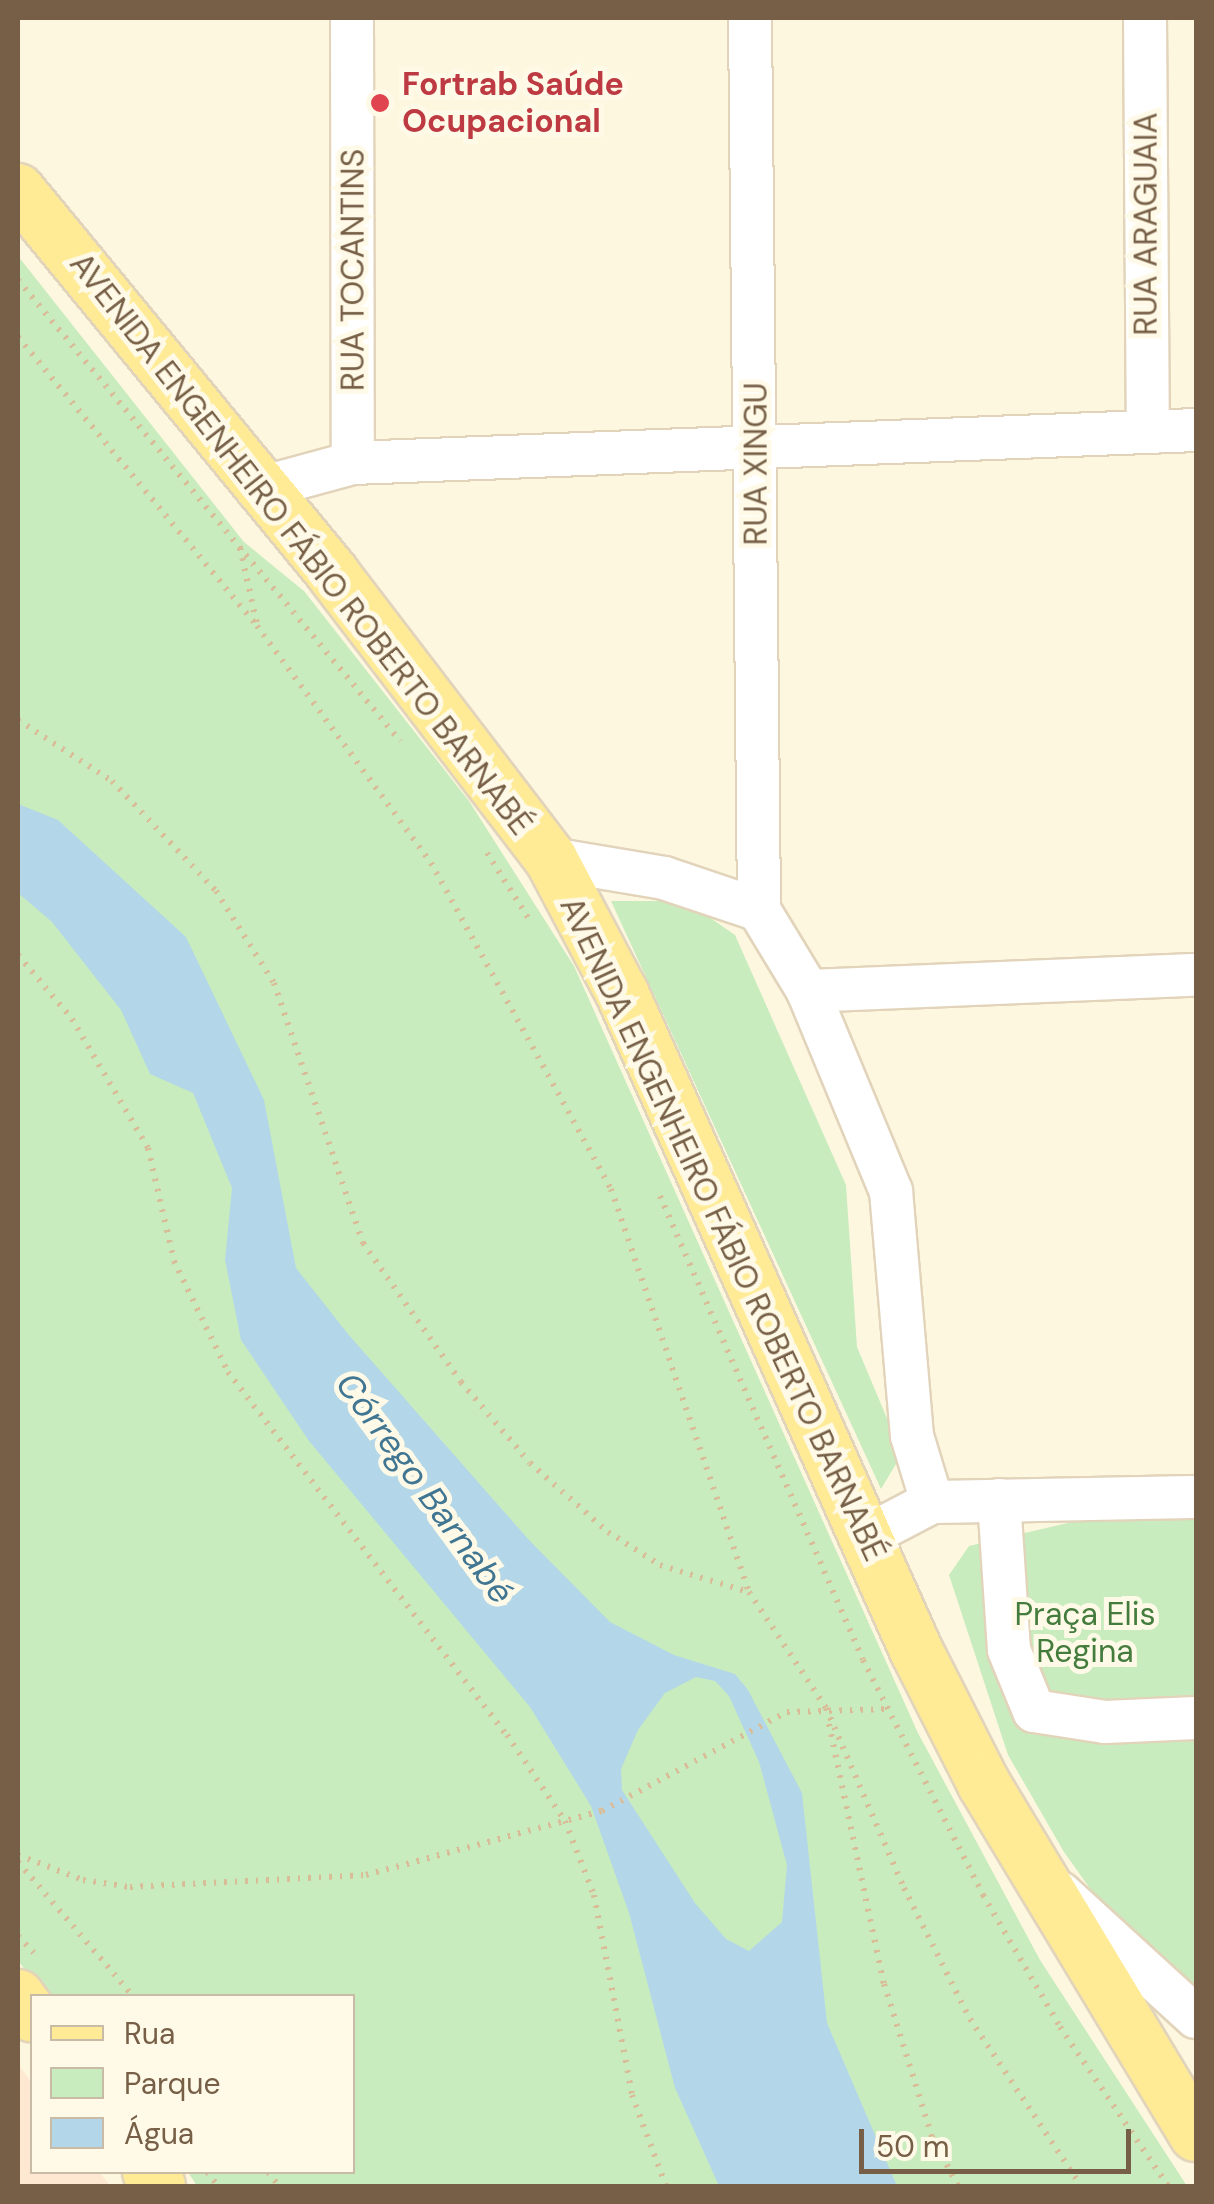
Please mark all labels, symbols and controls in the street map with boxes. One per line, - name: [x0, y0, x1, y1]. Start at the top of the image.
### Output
- place label: Fortrab Saúde Ocupacional: [402, 66, 624, 141]
- marker: Fortrab Saúde Ocupacional: [367, 90, 393, 116]
- street label: RUA ARAGUAIA: [1127, 112, 1165, 336]
- street label: RUA TOCANTINS: [334, 149, 372, 391]
- street label: AVENIDA ENGENHEIRO FÁBIO ROBERTO BARNABÉ: [62, 245, 540, 843]
- street label: RUA XINGU: [737, 383, 775, 545]
- street label: AVENIDA ENGENHEIRO FÁBIO ROBERTO BARNABÉ: [552, 891, 894, 1567]
- water label: Córrego Barnabé: [327, 1364, 523, 1612]
- park label: Praça Elis Regina: [1015, 1596, 1155, 1671]
- legend: [30, 1994, 355, 2174]
- text: Rua: [124, 2014, 175, 2053]
- text: Parque: [124, 2064, 221, 2103]
- scale bar: [864, 2109, 1136, 2171]
- text: Água: [124, 2114, 194, 2153]
- text: 50 m: [876, 2127, 950, 2166]

